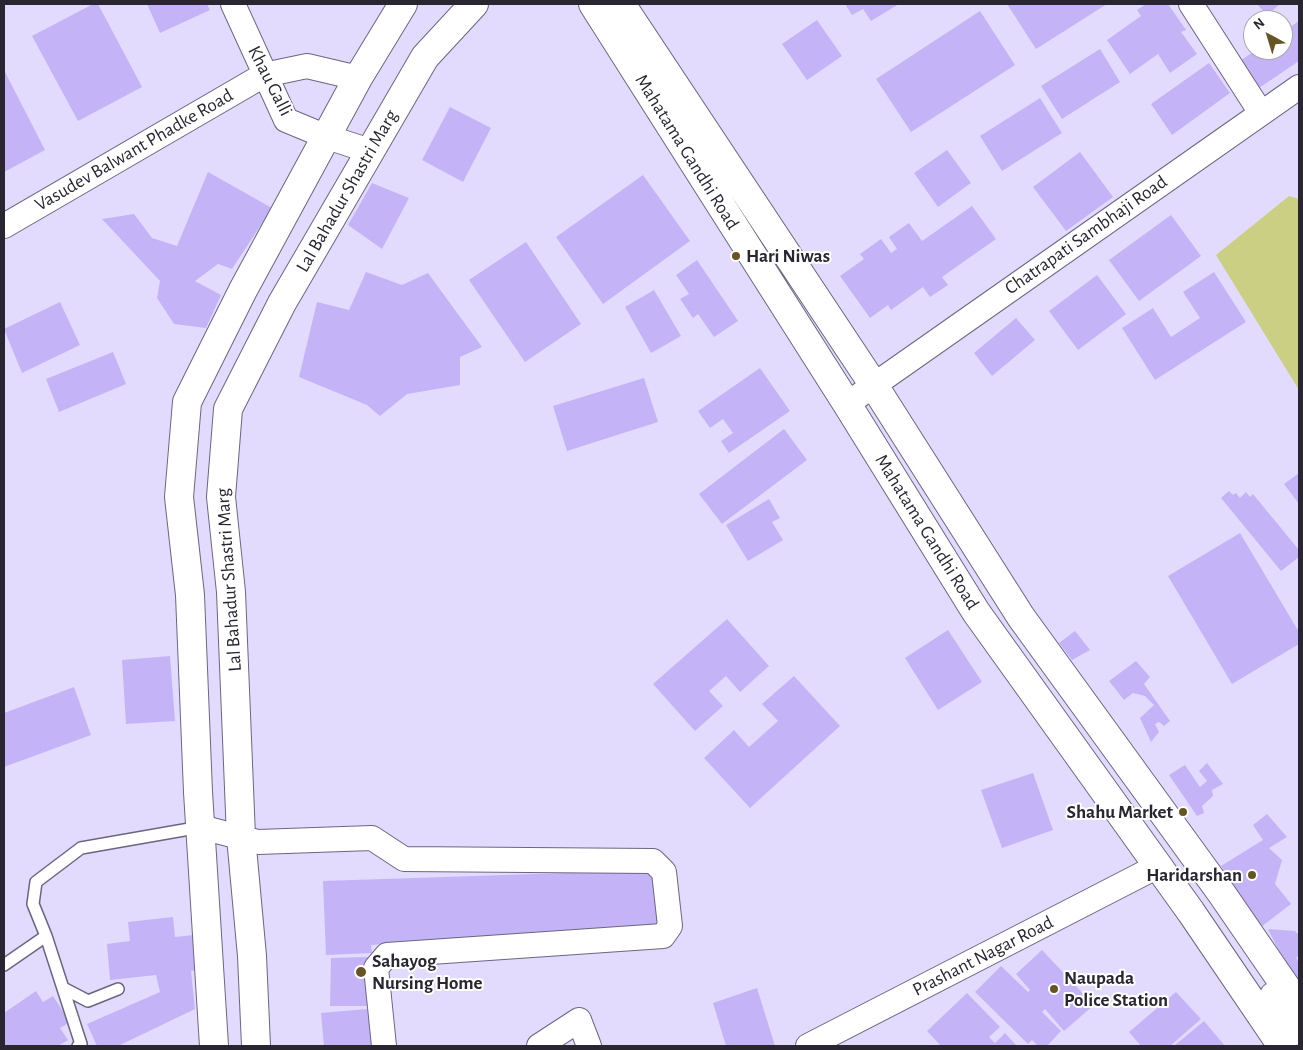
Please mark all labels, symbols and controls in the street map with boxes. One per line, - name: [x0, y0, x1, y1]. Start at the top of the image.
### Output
- north arrow: [1243, 10, 1293, 60]
- text: N: [1251, 16, 1267, 33]
- street label: Khau Galli: [243, 42, 297, 120]
- street label: Mahatama Gandhi Road: [630, 70, 744, 234]
- street label: Vasudev Balwant Phadke Road: [31, 84, 237, 216]
- street label: Lal Bahadur Shastri Marg: [291, 106, 403, 276]
- street label: Chatrapati Sambhaji Road: [1000, 170, 1172, 300]
- place label: Hari Niwas: [746, 245, 830, 267]
- marker: Hari Niwas: [730, 250, 742, 262]
- street label: Mahatama Gandhi Road: [870, 450, 984, 614]
- street label: Lal Bahadur Shastri Marg: [211, 487, 247, 673]
- place label: Shahu Market: [1067, 801, 1173, 823]
- marker: Shahu Market: [1177, 806, 1189, 818]
- place label: Haridarshan: [1146, 864, 1242, 886]
- marker: Haridarshan: [1246, 869, 1258, 881]
- street label: Prashant Nagar Road: [909, 911, 1057, 1001]
- place label: Sahayog Nursing Home: [372, 950, 483, 994]
- marker: Sahayog Nursing Home: [354, 965, 368, 979]
- place label: Naupada Police Station: [1064, 967, 1168, 1011]
- marker: Naupada Police Station: [1048, 983, 1060, 995]

